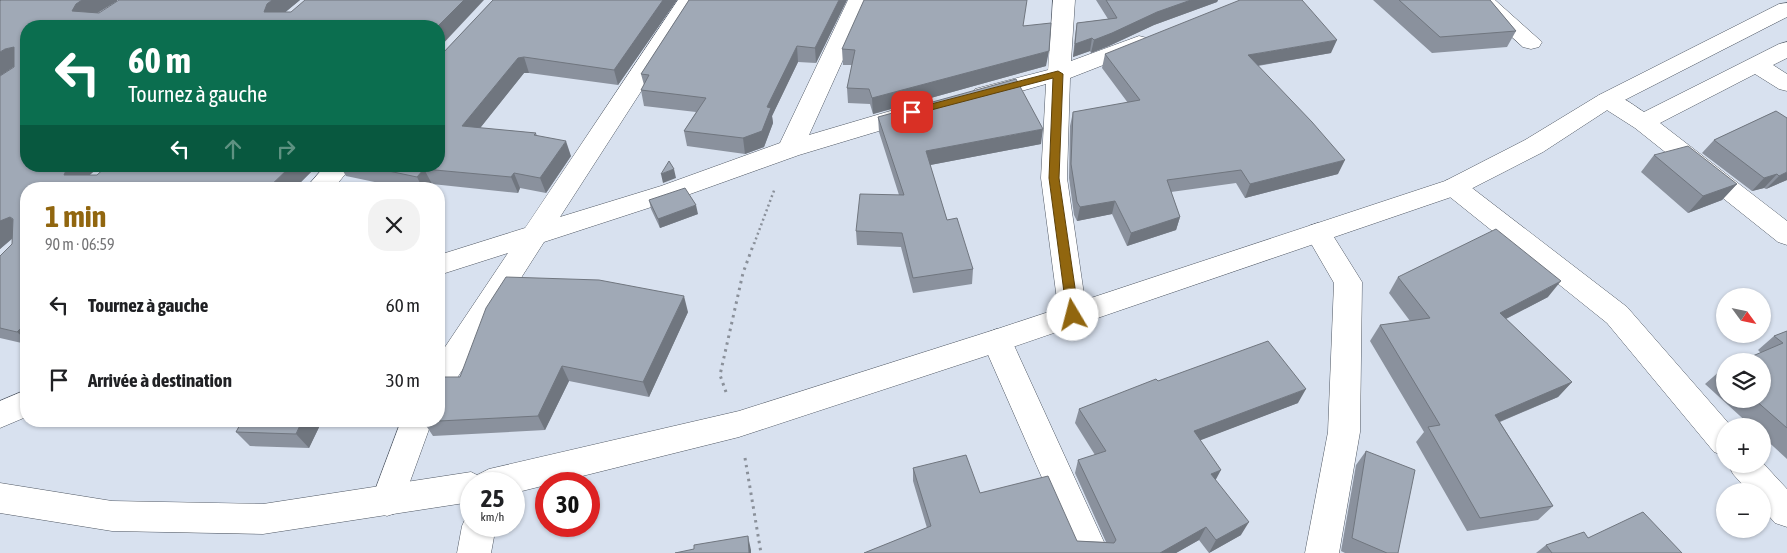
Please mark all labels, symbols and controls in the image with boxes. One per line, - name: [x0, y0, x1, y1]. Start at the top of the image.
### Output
- icon: left: [45, 40, 110, 105]
- text: 60 m: [128, 40, 191, 80]
- text: Tournez à gauche: [128, 81, 267, 107]
- pin: [891, 91, 933, 133]
- icon: arrive: [898, 98, 926, 126]
- icon: left: [166, 135, 194, 163]
- icon: ahead: [219, 135, 247, 163]
- icon: right: [272, 135, 300, 163]
- text: 1 min: [45, 199, 106, 233]
- button: close: [368, 199, 420, 251]
- text: 90 m · 06:59: [45, 235, 115, 253]
- position arrow: [1046, 288, 1098, 340]
- north arrow: [1716, 288, 1771, 342]
- map controls: [1716, 288, 1771, 538]
- icon: left: [45, 291, 73, 319]
- text: Tournez à gauche: [88, 294, 208, 316]
- text: 60 m: [386, 294, 420, 316]
- button: layers: [1716, 353, 1771, 408]
- icon: arrive: [45, 366, 73, 394]
- text: Arrivée à destination: [88, 369, 232, 391]
- text: 30 m: [386, 369, 420, 391]
- button: +: [1716, 418, 1771, 473]
- speed limit sign: 30: [535, 472, 600, 537]
- button: −: [1716, 483, 1771, 538]
- text: 25: [481, 484, 504, 512]
- text: km/h: [481, 510, 504, 524]

